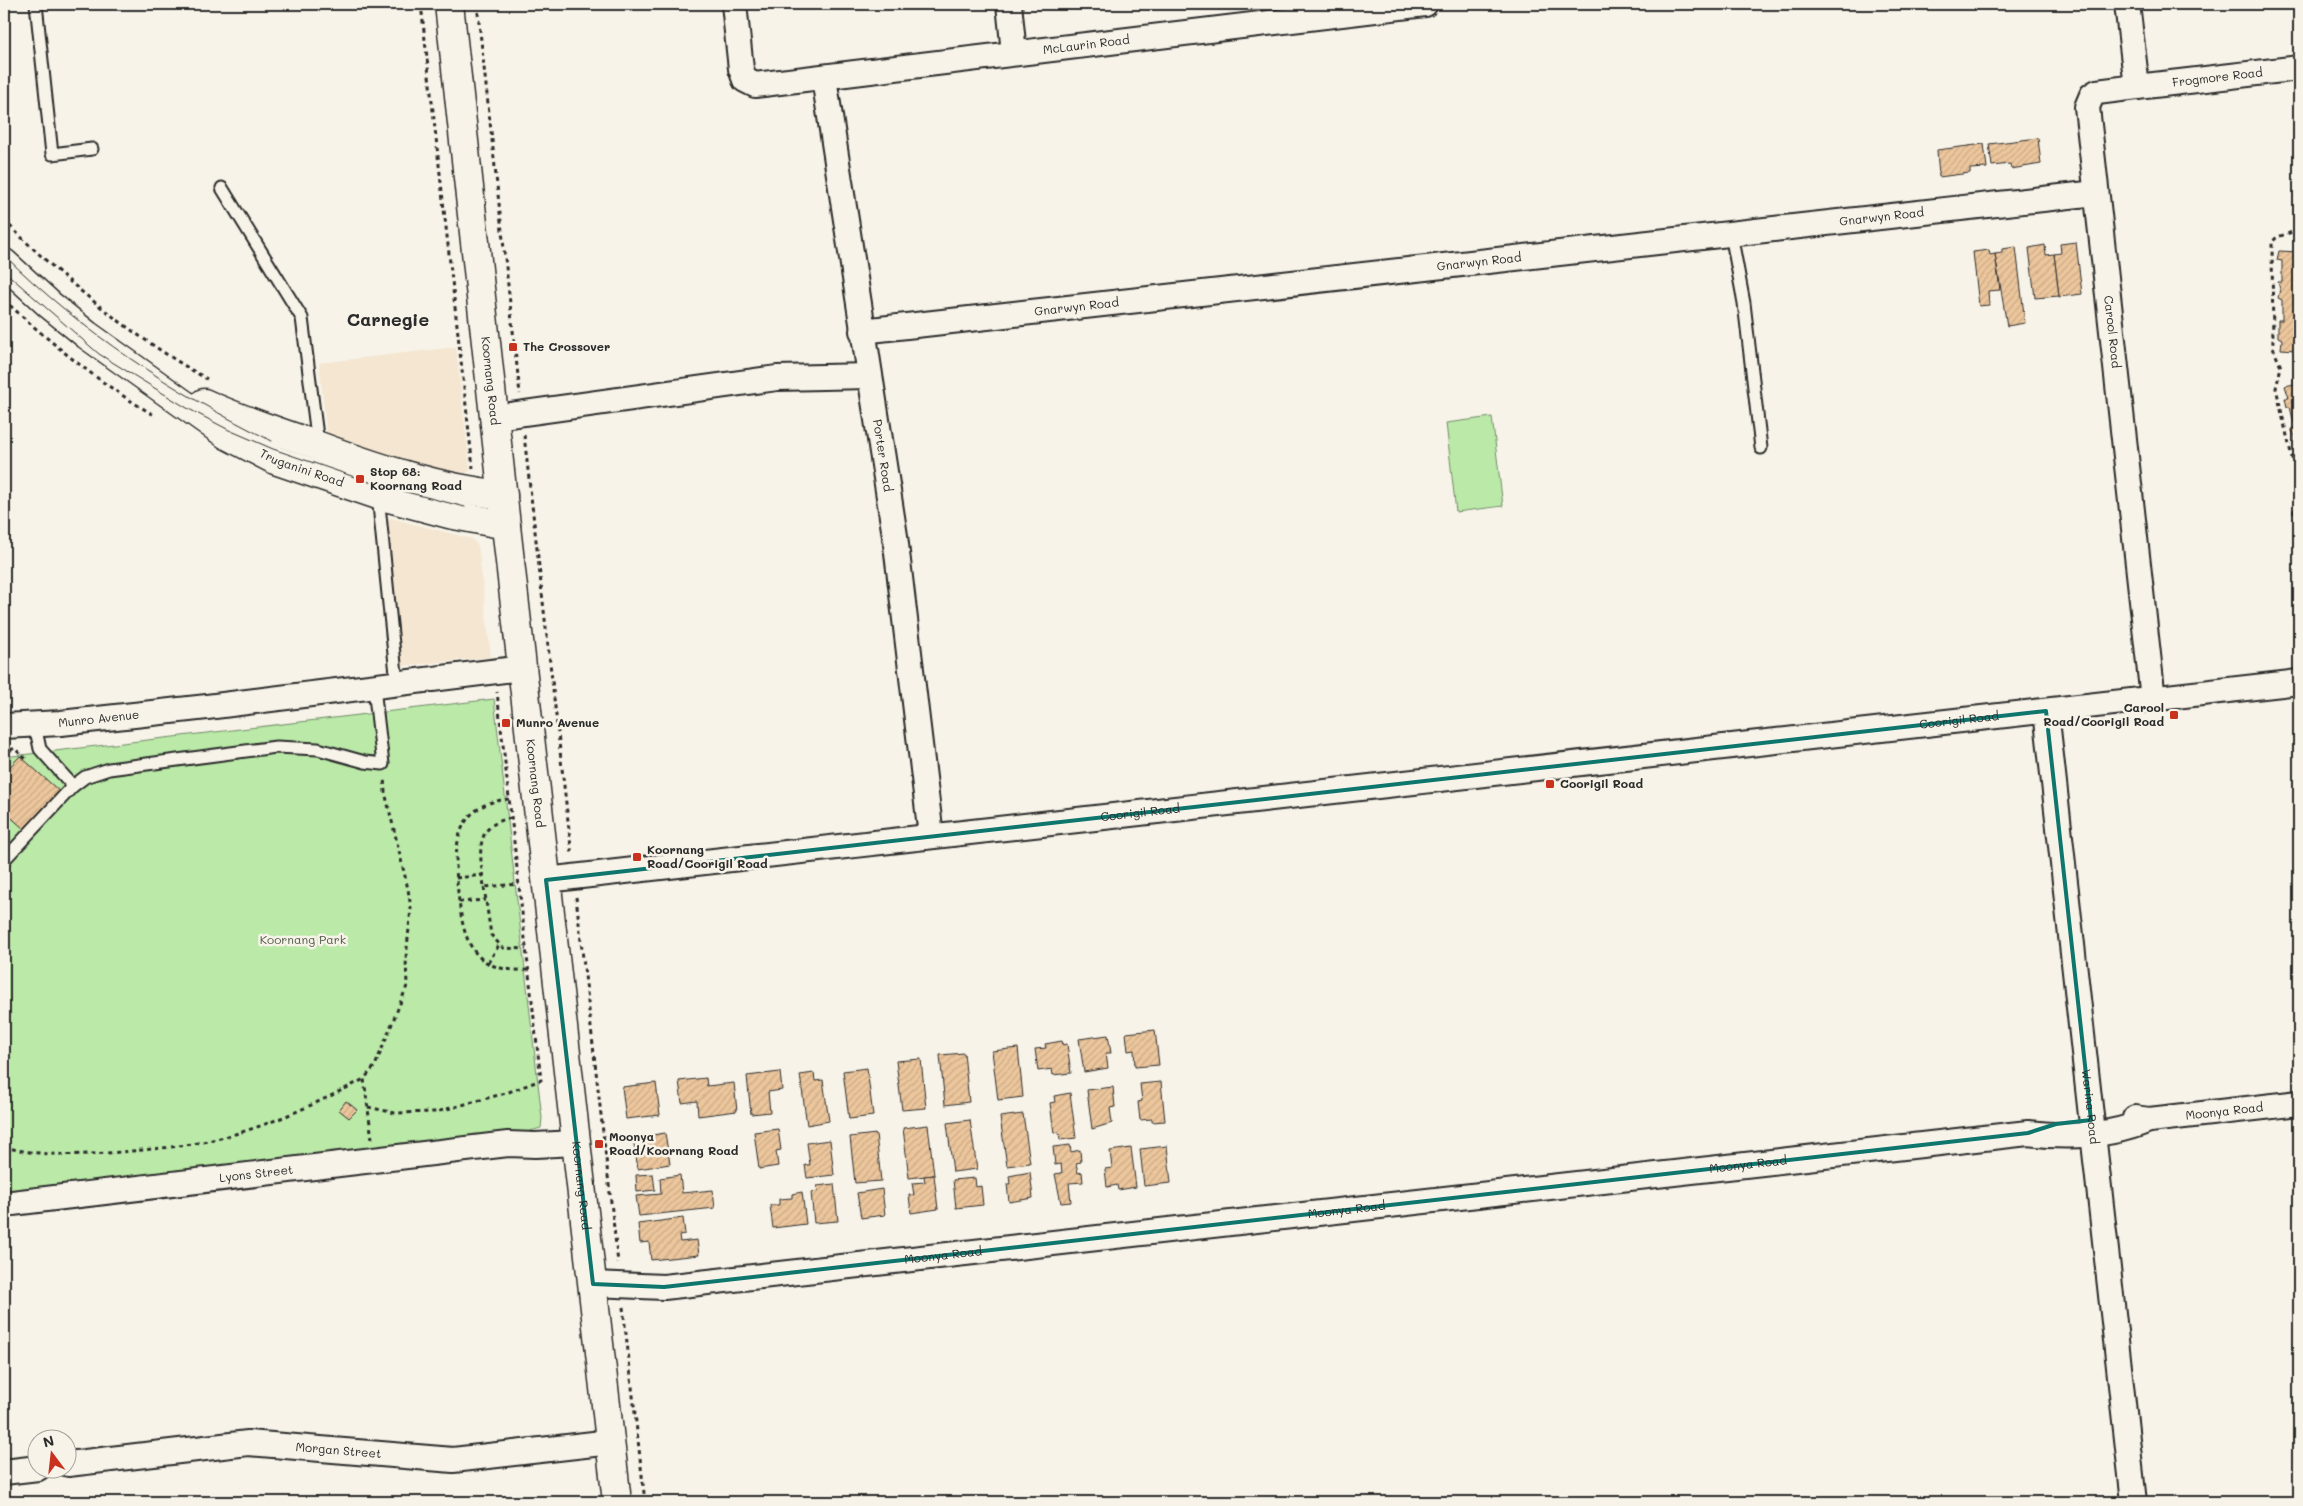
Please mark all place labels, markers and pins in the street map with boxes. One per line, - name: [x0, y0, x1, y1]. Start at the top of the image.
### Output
- place label: The Crossover: [523, 338, 610, 354]
- marker: The Crossover: [507, 341, 519, 353]
- place label: Stop 68: Koornang Road: [370, 463, 462, 493]
- marker: Stop 68: Koornang Road: [354, 473, 366, 485]
- place label: Carool Road/Coorigil Road: [2043, 699, 2164, 729]
- marker: Carool Road/Coorigil Road: [2168, 709, 2180, 721]
- place label: Munro Avenue: [516, 714, 599, 730]
- marker: Munro Avenue: [500, 717, 512, 729]
- place label: Coorigil Road: [1560, 775, 1644, 791]
- marker: Coorigil Road: [1544, 778, 1556, 790]
- place label: Koornang Road/Coorigil Road: [647, 841, 768, 871]
- marker: Koornang Road/Coorigil Road: [631, 851, 643, 863]
- place label: Moonya Road/Koornang Road: [609, 1128, 739, 1158]
- marker: Moonya Road/Koornang Road: [593, 1138, 605, 1150]

